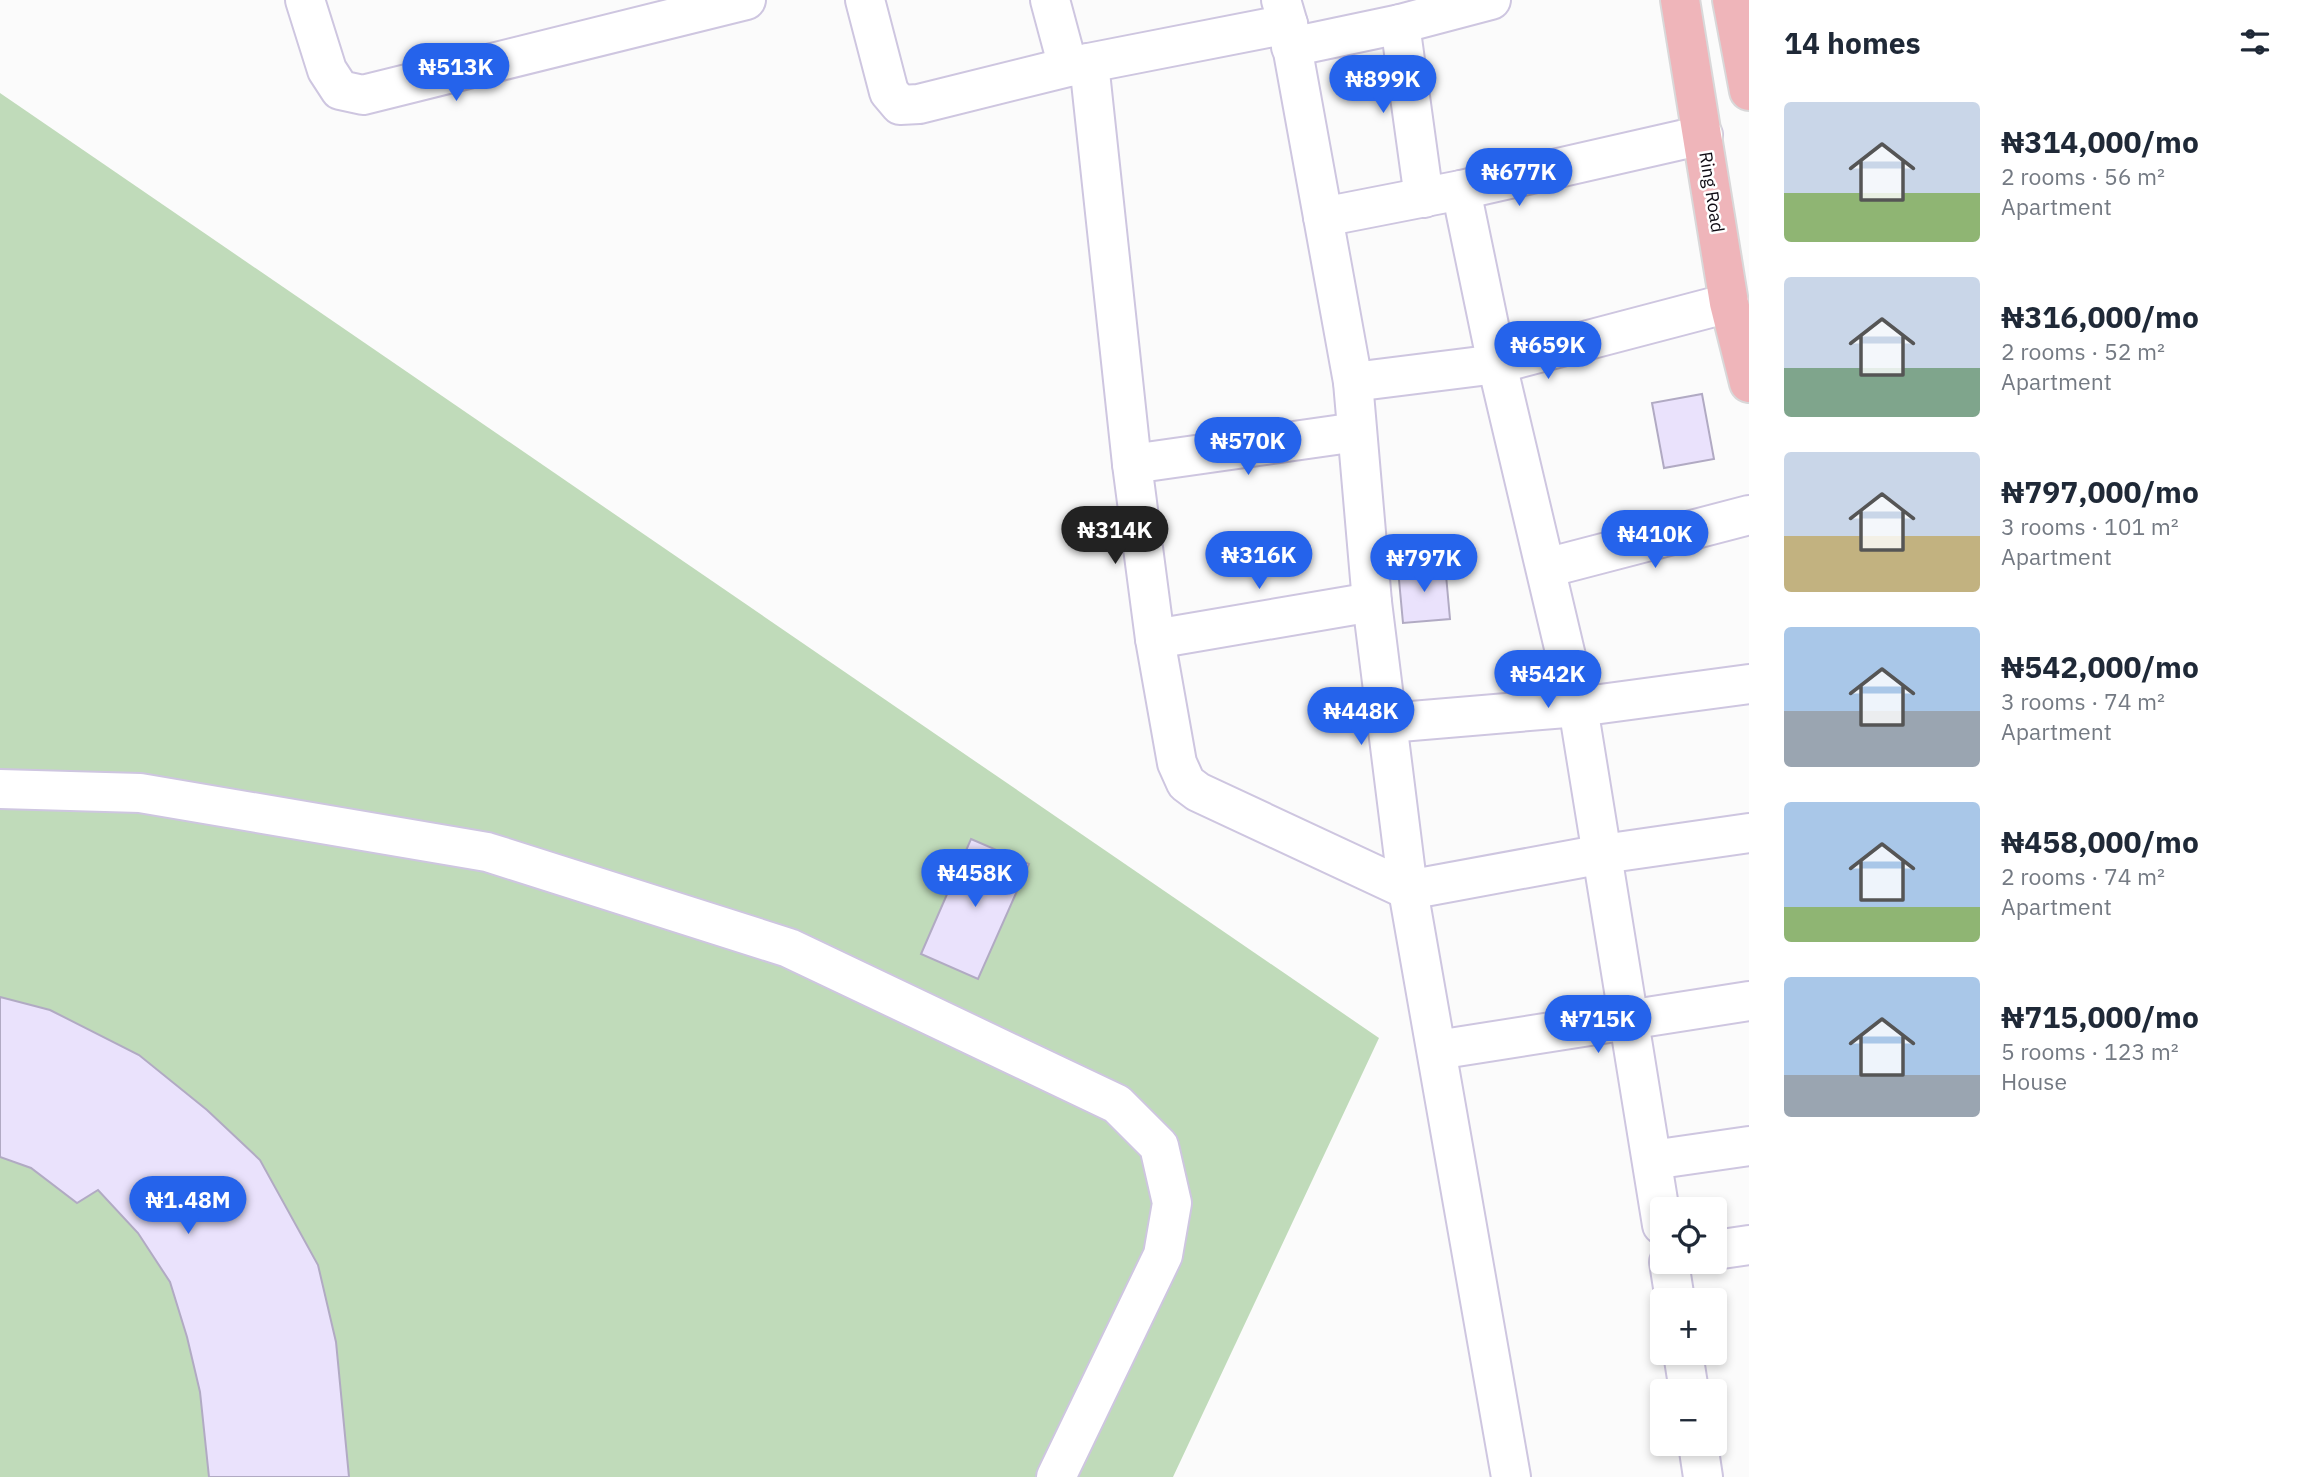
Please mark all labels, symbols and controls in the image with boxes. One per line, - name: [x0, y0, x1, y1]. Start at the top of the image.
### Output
- text: 14 homes: [1784, 23, 1921, 62]
- icon: filters: [2236, 23, 2274, 61]
- pin: ₦513K: [407, 43, 505, 103]
- text: ₦513K: [418, 51, 494, 81]
- pin: ₦899K: [1334, 55, 1432, 115]
- text: ₦899K: [1345, 63, 1421, 93]
- text: ₦314,000/mo: [2001, 122, 2199, 161]
- icon: home: [1840, 130, 1924, 214]
- pin: ₦677K: [1470, 148, 1568, 208]
- street label: Ring Road: [1694, 150, 1730, 234]
- text: ₦677K: [1481, 156, 1557, 186]
- text: 2 rooms · 56 m²: [2001, 161, 2165, 191]
- text: Apartment: [2001, 191, 2112, 221]
- text: ₦316,000/mo: [2001, 297, 2199, 336]
- icon: home: [1840, 305, 1924, 389]
- pin: ₦659K: [1499, 322, 1597, 381]
- text: ₦659K: [1510, 329, 1586, 359]
- text: 2 rooms · 52 m²: [2001, 336, 2165, 366]
- text: Apartment: [2001, 366, 2112, 396]
- pin: ₦570K: [1199, 418, 1297, 477]
- text: ₦570K: [1210, 425, 1286, 455]
- text: ₦797,000/mo: [2001, 472, 2199, 511]
- icon: home: [1840, 480, 1924, 564]
- pin: ₦314K: [1066, 506, 1164, 566]
- pin: ₦410K: [1606, 510, 1704, 570]
- text: 3 rooms · 101 m²: [2001, 511, 2179, 541]
- text: ₦314K: [1077, 514, 1153, 544]
- text: ₦410K: [1617, 518, 1693, 548]
- pin: ₦316K: [1210, 532, 1308, 591]
- pin: ₦797K: [1375, 534, 1473, 594]
- text: ₦316K: [1221, 539, 1297, 569]
- text: Apartment: [2001, 541, 2112, 571]
- text: ₦797K: [1386, 542, 1462, 572]
- text: ₦542,000/mo: [2001, 647, 2199, 686]
- pin: ₦542K: [1499, 650, 1597, 710]
- icon: home: [1840, 655, 1924, 739]
- text: ₦542K: [1510, 658, 1586, 688]
- text: 3 rooms · 74 m²: [2001, 686, 2165, 716]
- pin: ₦448K: [1312, 688, 1410, 747]
- text: ₦448K: [1323, 695, 1399, 725]
- text: Apartment: [2001, 716, 2112, 746]
- text: ₦458,000/mo: [2001, 822, 2199, 861]
- icon: home: [1840, 830, 1924, 914]
- pin: ₦458K: [926, 850, 1024, 909]
- text: ₦458K: [937, 857, 1013, 887]
- text: 2 rooms · 74 m²: [2001, 861, 2165, 891]
- text: Apartment: [2001, 891, 2112, 921]
- pin: ₦715K: [1549, 996, 1647, 1055]
- text: ₦715,000/mo: [2001, 997, 2199, 1036]
- text: ₦715K: [1560, 1003, 1636, 1033]
- icon: home: [1840, 1005, 1924, 1089]
- text: 5 rooms · 123 m²: [2001, 1036, 2179, 1066]
- text: House: [2001, 1066, 2067, 1096]
- pin: ₦1.48M: [131, 1176, 245, 1236]
- text: ₦1.48M: [145, 1184, 231, 1214]
- map controls: [1650, 1197, 1727, 1456]
- button: locate: [1650, 1197, 1727, 1274]
- button: +: [1650, 1288, 1727, 1365]
- button: −: [1650, 1379, 1727, 1456]

